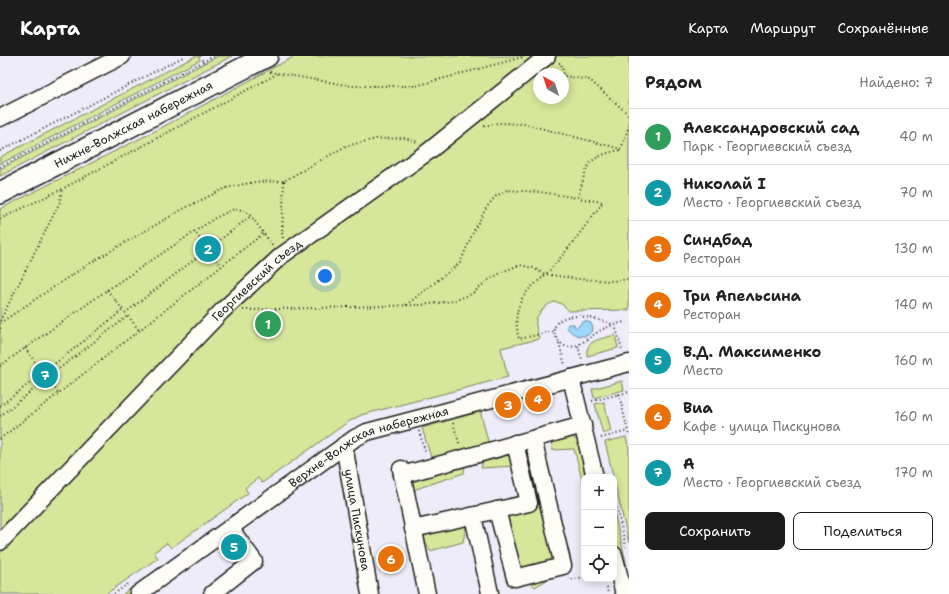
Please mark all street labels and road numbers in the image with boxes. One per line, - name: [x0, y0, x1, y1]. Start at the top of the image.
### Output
- street label: Нижне-Волжская набережная: [51, 77, 216, 172]
- street label: Георгиевский съезд: [208, 235, 305, 325]
- street label: Верхне-Волжская набережная: [285, 403, 450, 491]
- street label: улица Пискунова: [340, 468, 374, 573]

